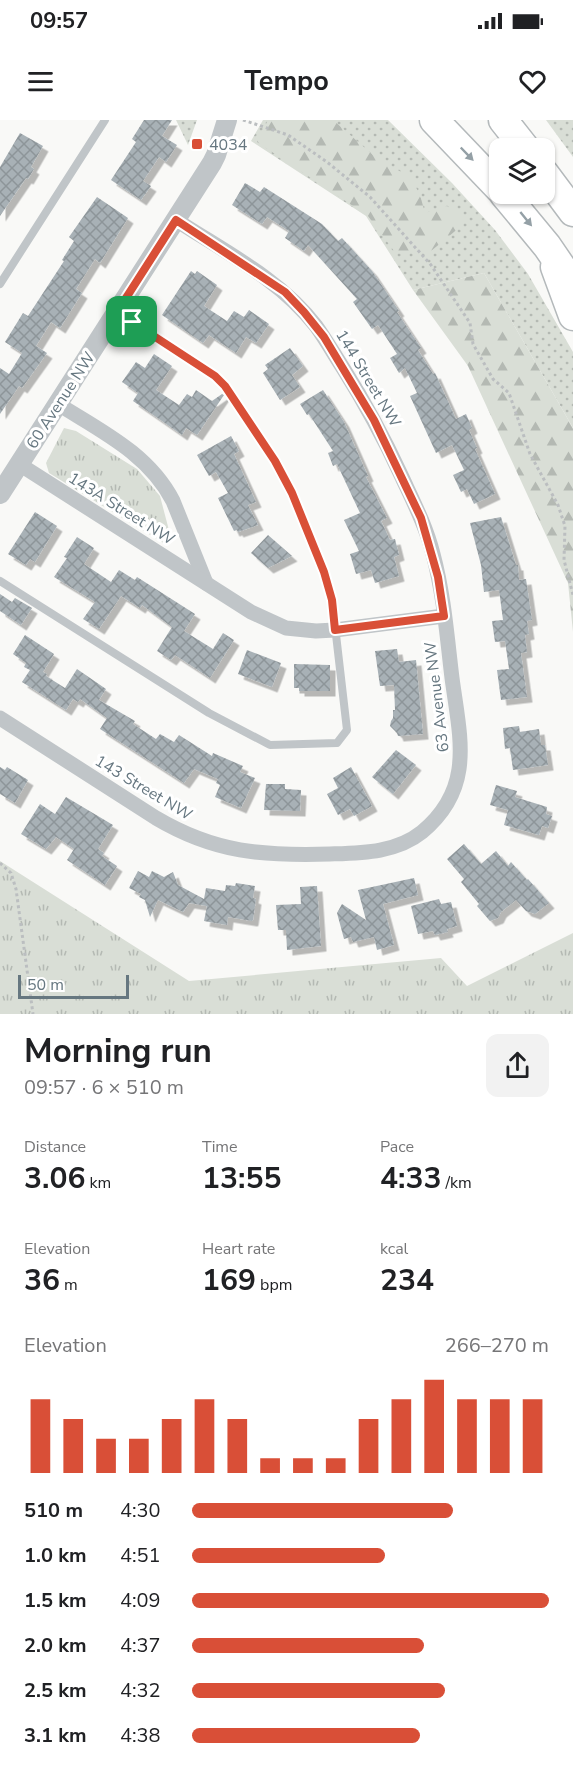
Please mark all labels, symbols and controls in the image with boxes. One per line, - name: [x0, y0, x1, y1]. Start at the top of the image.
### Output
- text: 09:57: [30, 6, 88, 36]
- text: Tempo: [244, 63, 329, 100]
- icon: menu: [24, 65, 57, 98]
- icon: heart: [516, 65, 549, 98]
- place label: 4034: [209, 134, 248, 156]
- marker: 4034: [190, 137, 204, 151]
- map controls: [489, 138, 555, 204]
- button: layers: [489, 138, 555, 204]
- one-way arrow: [460, 146, 474, 160]
- one-way arrow: [519, 212, 531, 227]
- pin: [106, 296, 157, 347]
- icon: arrive: [115, 305, 148, 338]
- street label: 144 Street NW: [330, 326, 406, 432]
- street label: 60 Avenue NW: [21, 348, 101, 453]
- street label: 143A Street NW: [64, 467, 179, 551]
- street label: 63 Avenue NW: [419, 640, 455, 753]
- street label: 143 Street NW: [91, 750, 197, 826]
- scale bar: [18, 972, 129, 1000]
- text: 50 m: [27, 974, 64, 996]
- text: Morning run: [24, 1029, 212, 1074]
- button: share: [486, 1034, 549, 1097]
- text: 09:57 · 6 × 510 m: [24, 1074, 184, 1101]
- text: Distance: [24, 1136, 86, 1158]
- text: Time: [202, 1136, 238, 1158]
- text: Pace: [380, 1136, 414, 1158]
- text: 3.06: [24, 1158, 85, 1199]
- text: 13:55: [202, 1158, 281, 1199]
- text: 4:33: [380, 1158, 441, 1199]
- text: km: [85, 1172, 111, 1194]
- text: /km: [441, 1172, 472, 1194]
- text: Elevation: [24, 1238, 90, 1260]
- text: Heart rate: [202, 1238, 275, 1260]
- text: kcal: [380, 1238, 408, 1260]
- text: 36: [24, 1260, 60, 1301]
- text: 169: [202, 1260, 256, 1301]
- text: 234: [380, 1260, 434, 1301]
- text: m: [60, 1274, 78, 1296]
- text: bpm: [256, 1274, 292, 1296]
- text: Elevation: [24, 1332, 107, 1359]
- text: 266–270 m: [445, 1332, 549, 1359]
- text: 510 m: [24, 1497, 83, 1524]
- text: 4:30: [120, 1497, 161, 1524]
- text: 1.0 km: [24, 1542, 87, 1569]
- text: 4:51: [120, 1542, 161, 1569]
- text: 1.5 km: [24, 1587, 87, 1614]
- text: 4:09: [120, 1587, 161, 1614]
- text: 2.0 km: [24, 1632, 87, 1659]
- text: 4:37: [120, 1632, 161, 1659]
- text: 2.5 km: [24, 1677, 87, 1704]
- text: 4:32: [120, 1677, 161, 1704]
- text: 3.1 km: [24, 1722, 87, 1749]
- text: 4:38: [120, 1722, 161, 1749]

